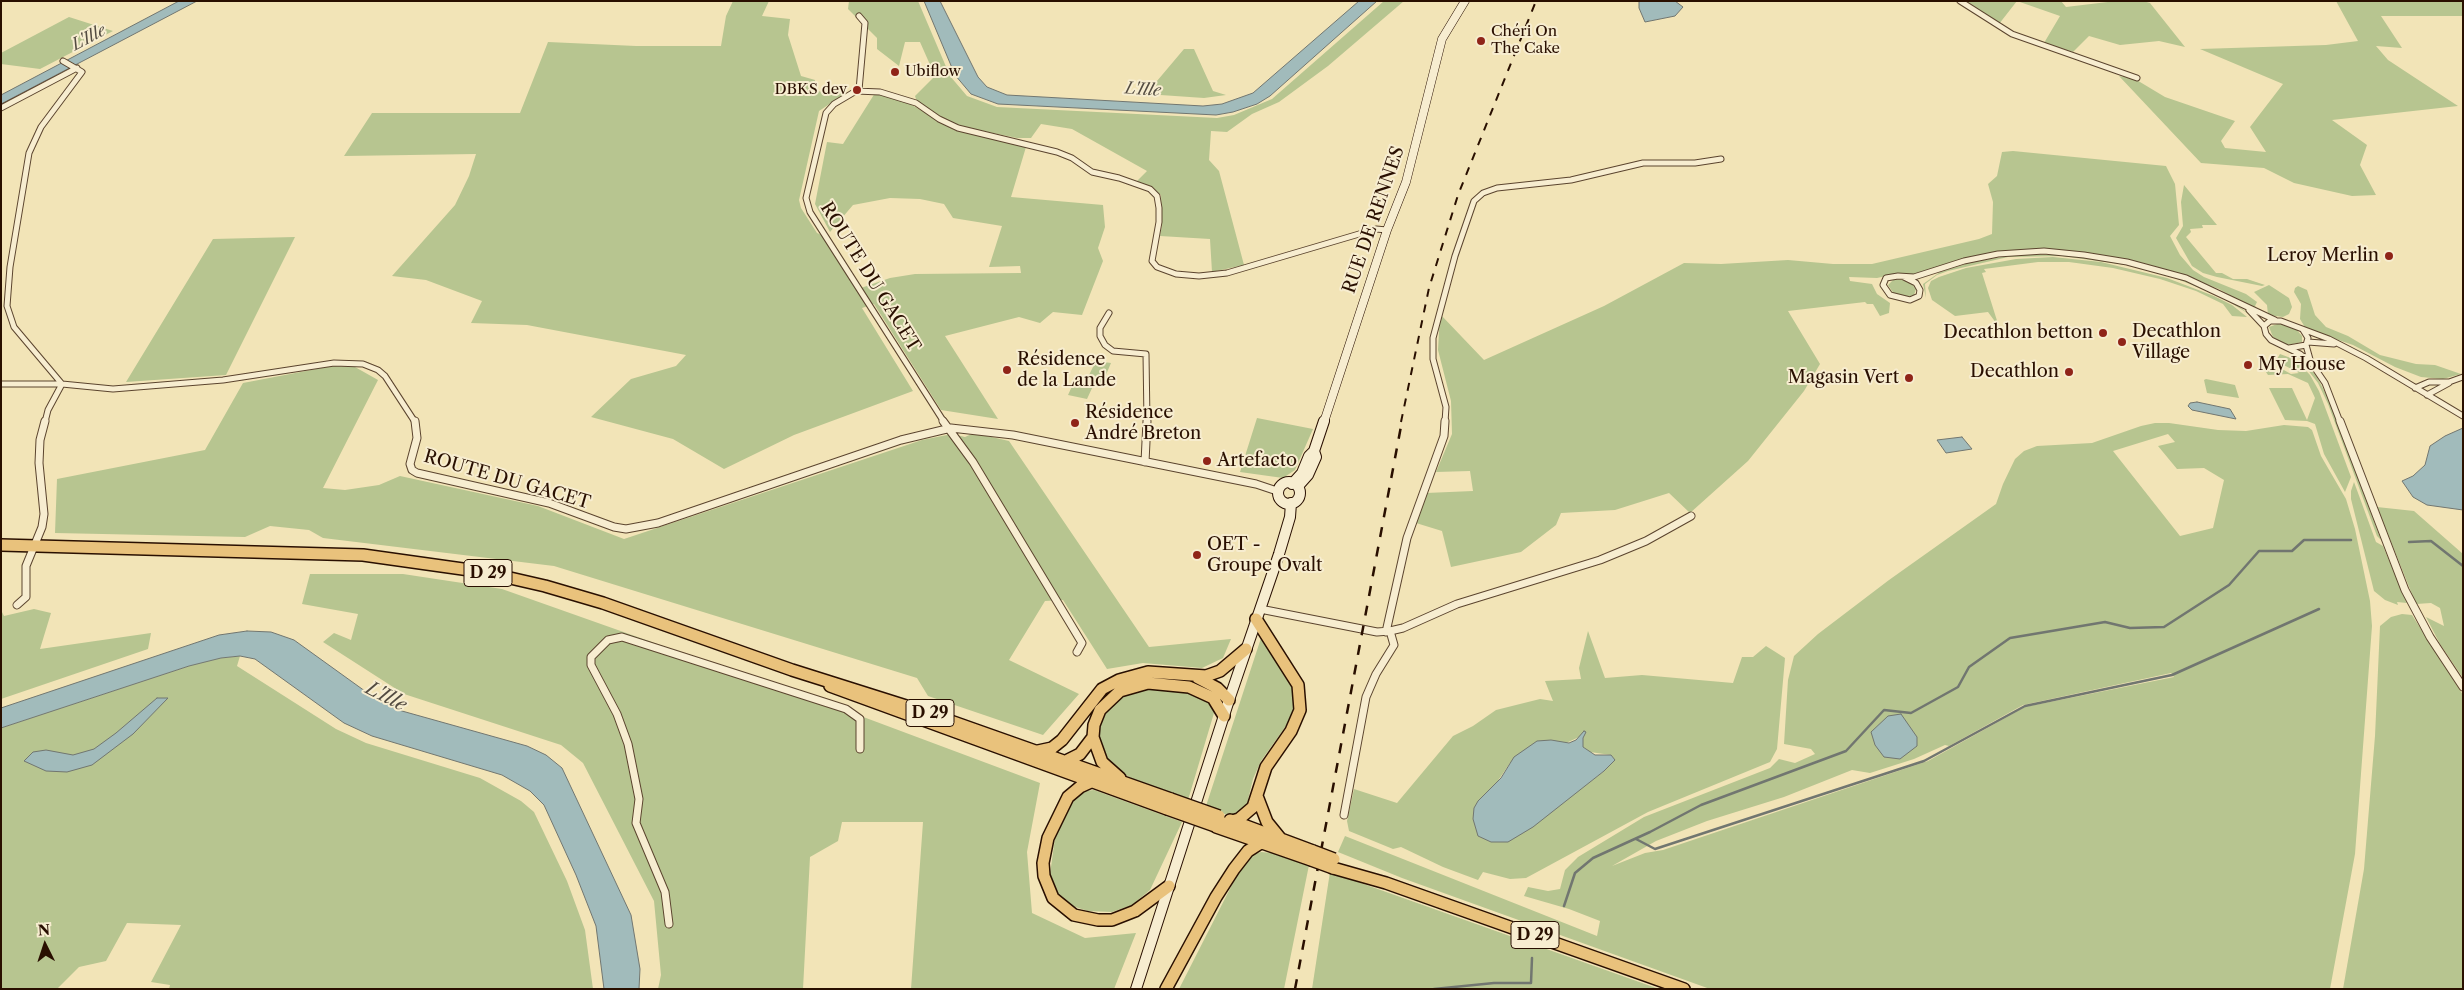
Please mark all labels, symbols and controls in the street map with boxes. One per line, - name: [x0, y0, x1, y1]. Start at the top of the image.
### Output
- water label: L'Ille: [69, 21, 109, 55]
- place label: Chéri On The Cake: [1491, 23, 1560, 58]
- marker: Chéri On The Cake: [1475, 35, 1487, 47]
- place label: Ubiflow: [905, 63, 961, 81]
- marker: Ubiflow: [889, 66, 901, 78]
- water label: L'Ille: [1124, 79, 1162, 101]
- place label: DBKS dev: [775, 81, 847, 99]
- marker: DBKS dev: [851, 84, 863, 96]
- street label: RUE DE RENNES: [1339, 144, 1409, 296]
- street label: ROUTE DU GACET: [815, 198, 925, 356]
- place label: Leroy Merlin: [2267, 245, 2379, 267]
- marker: Leroy Merlin: [2383, 250, 2395, 262]
- place label: Decathlon Village: [2132, 321, 2221, 364]
- place label: Decathlon betton: [1943, 322, 2093, 344]
- marker: Decathlon betton: [2097, 327, 2109, 339]
- marker: Decathlon Village: [2116, 336, 2128, 348]
- place label: Résidence de la Lande: [1017, 349, 1116, 392]
- place label: My House: [2258, 354, 2346, 376]
- marker: My House: [2242, 359, 2254, 371]
- place label: Decathlon: [1970, 361, 2059, 383]
- marker: Résidence de la Lande: [1001, 364, 1013, 376]
- marker: Decathlon: [2063, 366, 2075, 378]
- place label: Magasin Vert: [1788, 367, 1899, 389]
- marker: Magasin Vert: [1903, 372, 1915, 384]
- place label: Résidence André Breton: [1085, 402, 1201, 444]
- marker: Résidence André Breton: [1069, 417, 1081, 429]
- street label: ROUTE DU GACET: [421, 446, 593, 514]
- place label: Artefacto: [1217, 450, 1297, 472]
- marker: Artefacto: [1201, 455, 1213, 467]
- place label: OET - Groupe Ovalt: [1207, 534, 1322, 576]
- marker: OET - Groupe Ovalt: [1191, 549, 1203, 561]
- road number: D 29: [464, 560, 512, 586]
- water label: L'Ille: [362, 677, 410, 717]
- road number: D 29: [906, 700, 954, 726]
- north arrow: [20, 920, 70, 970]
- text: N: [37, 921, 51, 939]
- road number: D 29: [1511, 922, 1559, 948]

